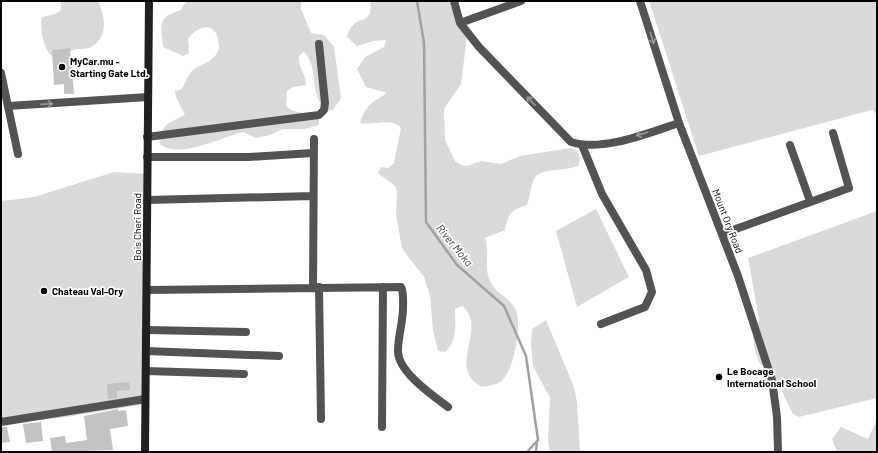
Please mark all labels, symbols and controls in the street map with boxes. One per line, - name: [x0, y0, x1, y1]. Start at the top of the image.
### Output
- one-way arrow: [649, 31, 656, 44]
- place label: MyCar.mu - Starting Gate Ltd.: [70, 55, 149, 79]
- marker: MyCar.mu - Starting Gate Ltd.: [57, 62, 67, 72]
- one-way arrow: [526, 96, 536, 106]
- one-way arrow: [40, 100, 53, 107]
- one-way arrow: [636, 131, 649, 138]
- street label: Mount Ory Road: [710, 187, 746, 255]
- street label: Bois Cheri Road: [131, 193, 143, 261]
- water label: River Moka: [434, 221, 476, 269]
- place label: Chateau Val-Ory: [52, 285, 123, 297]
- marker: Chateau Val-Ory: [39, 286, 49, 296]
- place label: Le Bocage International School: [727, 365, 816, 389]
- marker: Le Bocage International School: [714, 372, 724, 382]

